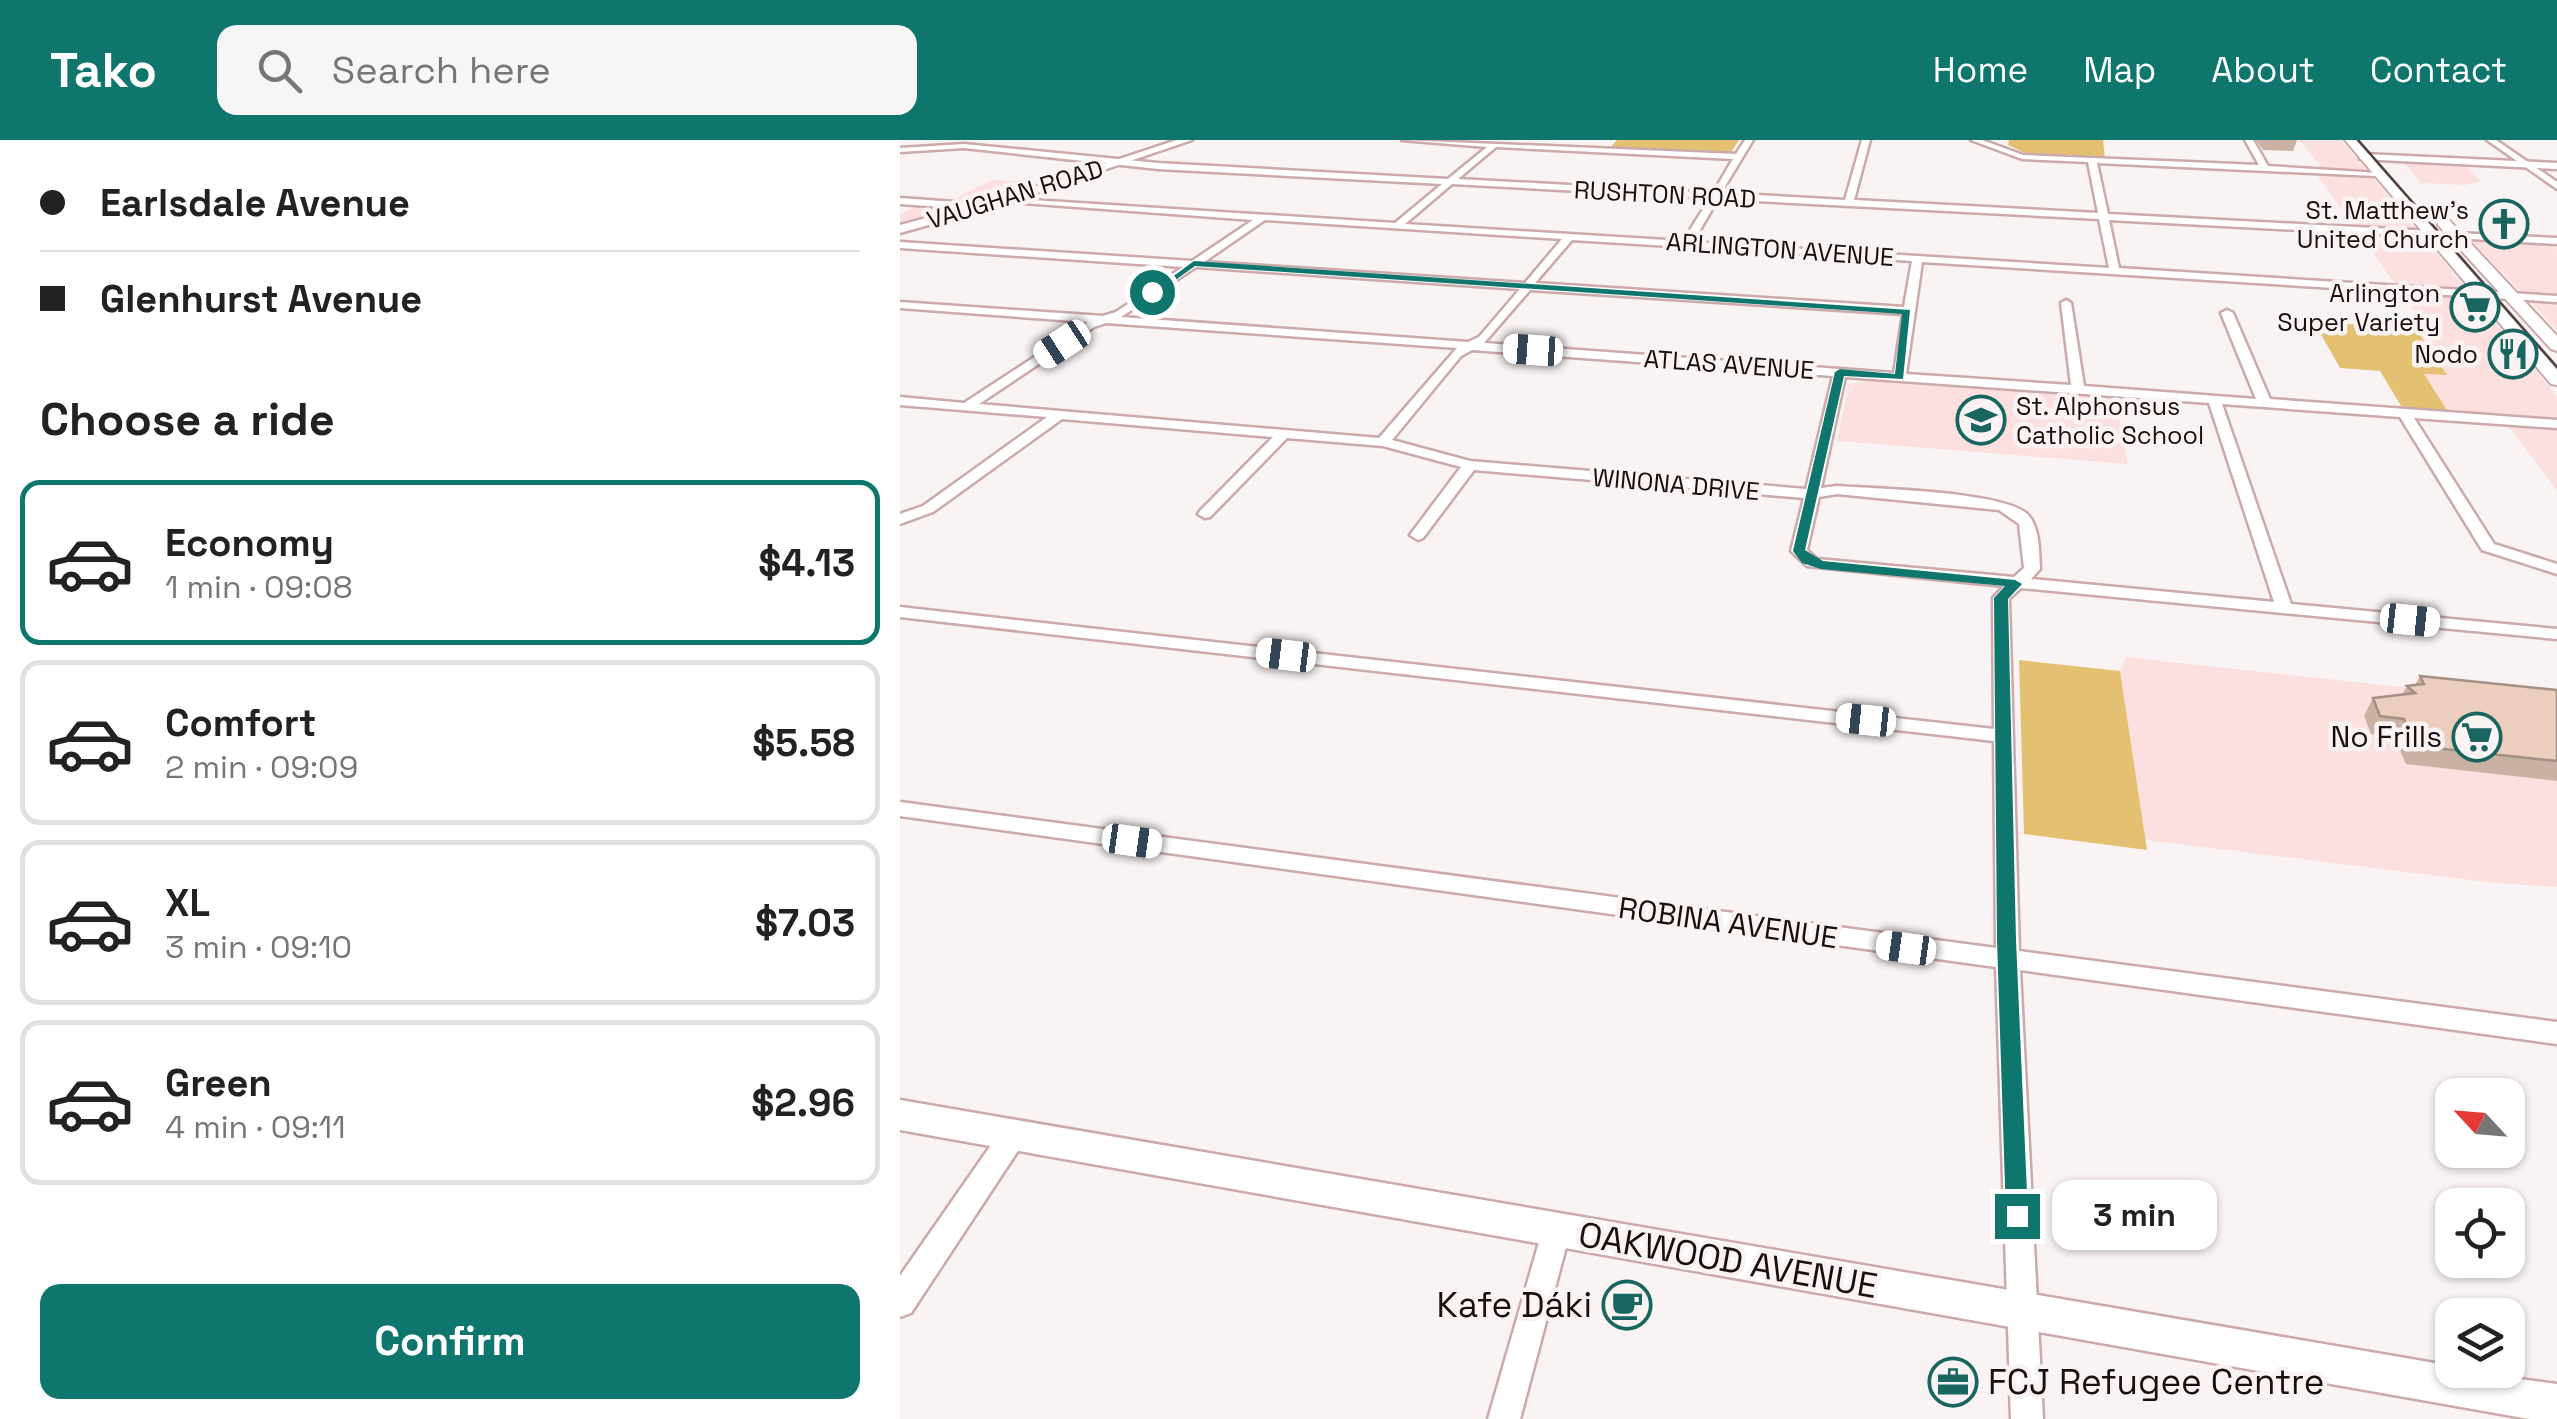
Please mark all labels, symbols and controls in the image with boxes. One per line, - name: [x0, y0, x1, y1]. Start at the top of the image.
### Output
- search box: [217, 25, 917, 115]
- text: Tako: [50, 40, 157, 101]
- icon: search: [252, 43, 307, 98]
- text: Search here: [332, 46, 551, 94]
- text: Home: [1933, 48, 2028, 92]
- text: Map: [2083, 48, 2156, 92]
- text: About: [2211, 48, 2315, 92]
- text: Contact: [2370, 48, 2507, 92]
- street label: VAUGHAN ROAD: [923, 152, 1107, 236]
- street label: RUSHTON ROAD: [1573, 173, 1757, 215]
- text: Earlsdale Avenue: [100, 179, 410, 227]
- place label: St. Matthew's United Church: [2297, 194, 2469, 255]
- church icon: St. Matthew's United Church: [2478, 198, 2530, 250]
- street label: ARLINGTON AVENUE: [1665, 225, 1895, 273]
- route start: [1130, 270, 1175, 315]
- text: Glenhurst Avenue: [100, 275, 422, 323]
- place label: Arlington Super Variety: [2277, 277, 2440, 338]
- supermarket icon: Arlington Super Variety: [2449, 281, 2501, 333]
- car: [1029, 315, 1095, 373]
- restaurant icon: Nodo: [2487, 328, 2539, 380]
- car: [1502, 333, 1564, 367]
- place label: Nodo: [2414, 338, 2478, 370]
- street label: ATLAS AVENUE: [1643, 342, 1815, 386]
- place label: St. Alphonsus Catholic School: [2016, 390, 2204, 451]
- text: Choose a ride: [40, 391, 335, 448]
- school or university icon: St. Alphonsus Catholic School: [1955, 394, 2007, 446]
- street label: WINONA DRIVE: [1591, 461, 1761, 507]
- icon: car: [45, 518, 135, 608]
- text: Economy: [165, 519, 334, 567]
- text: $4.13: [758, 539, 855, 587]
- text: 1 min · 09:08: [165, 567, 353, 607]
- car: [2379, 602, 2441, 638]
- car: [1254, 636, 1318, 674]
- icon: car: [45, 698, 135, 788]
- text: Comfort: [165, 699, 316, 747]
- car: [1835, 702, 1897, 738]
- supermarket icon: No Frills: [2451, 711, 2503, 763]
- place label: No Frills: [2330, 717, 2442, 756]
- text: $5.58: [752, 719, 855, 767]
- text: 2 min · 09:09: [165, 747, 358, 787]
- car: [1100, 822, 1164, 860]
- icon: car: [45, 878, 135, 968]
- text: XL: [165, 879, 210, 927]
- street label: ROBINA AVENUE: [1616, 888, 1840, 957]
- text: $7.03: [755, 899, 855, 947]
- text: 3 min · 09:10: [165, 927, 352, 967]
- car: [1874, 929, 1938, 967]
- icon: car: [45, 1058, 135, 1148]
- text: Green: [165, 1059, 272, 1107]
- north arrow: [2435, 1078, 2525, 1168]
- map controls: [2435, 1078, 2525, 1388]
- text: $2.96: [751, 1079, 855, 1127]
- text: 4 min · 09:11: [165, 1107, 346, 1147]
- callout: 3 min: [2052, 1181, 2217, 1251]
- button: locate: [2435, 1188, 2525, 1278]
- route end: [1995, 1194, 2040, 1239]
- text: 3 min: [2093, 1195, 2176, 1235]
- street label: OAKWOOD AVENUE: [1575, 1212, 1881, 1308]
- cafe icon: Kafe Dáki: [1601, 1279, 1653, 1331]
- place label: Kafe Dáki: [1437, 1283, 1592, 1327]
- button: Confirm: [40, 1284, 860, 1399]
- button: layers: [2435, 1298, 2525, 1388]
- office icon: FCJ Refugee Centre: [1927, 1356, 1979, 1408]
- place label: FCJ Refugee Centre: [1988, 1360, 2324, 1404]

